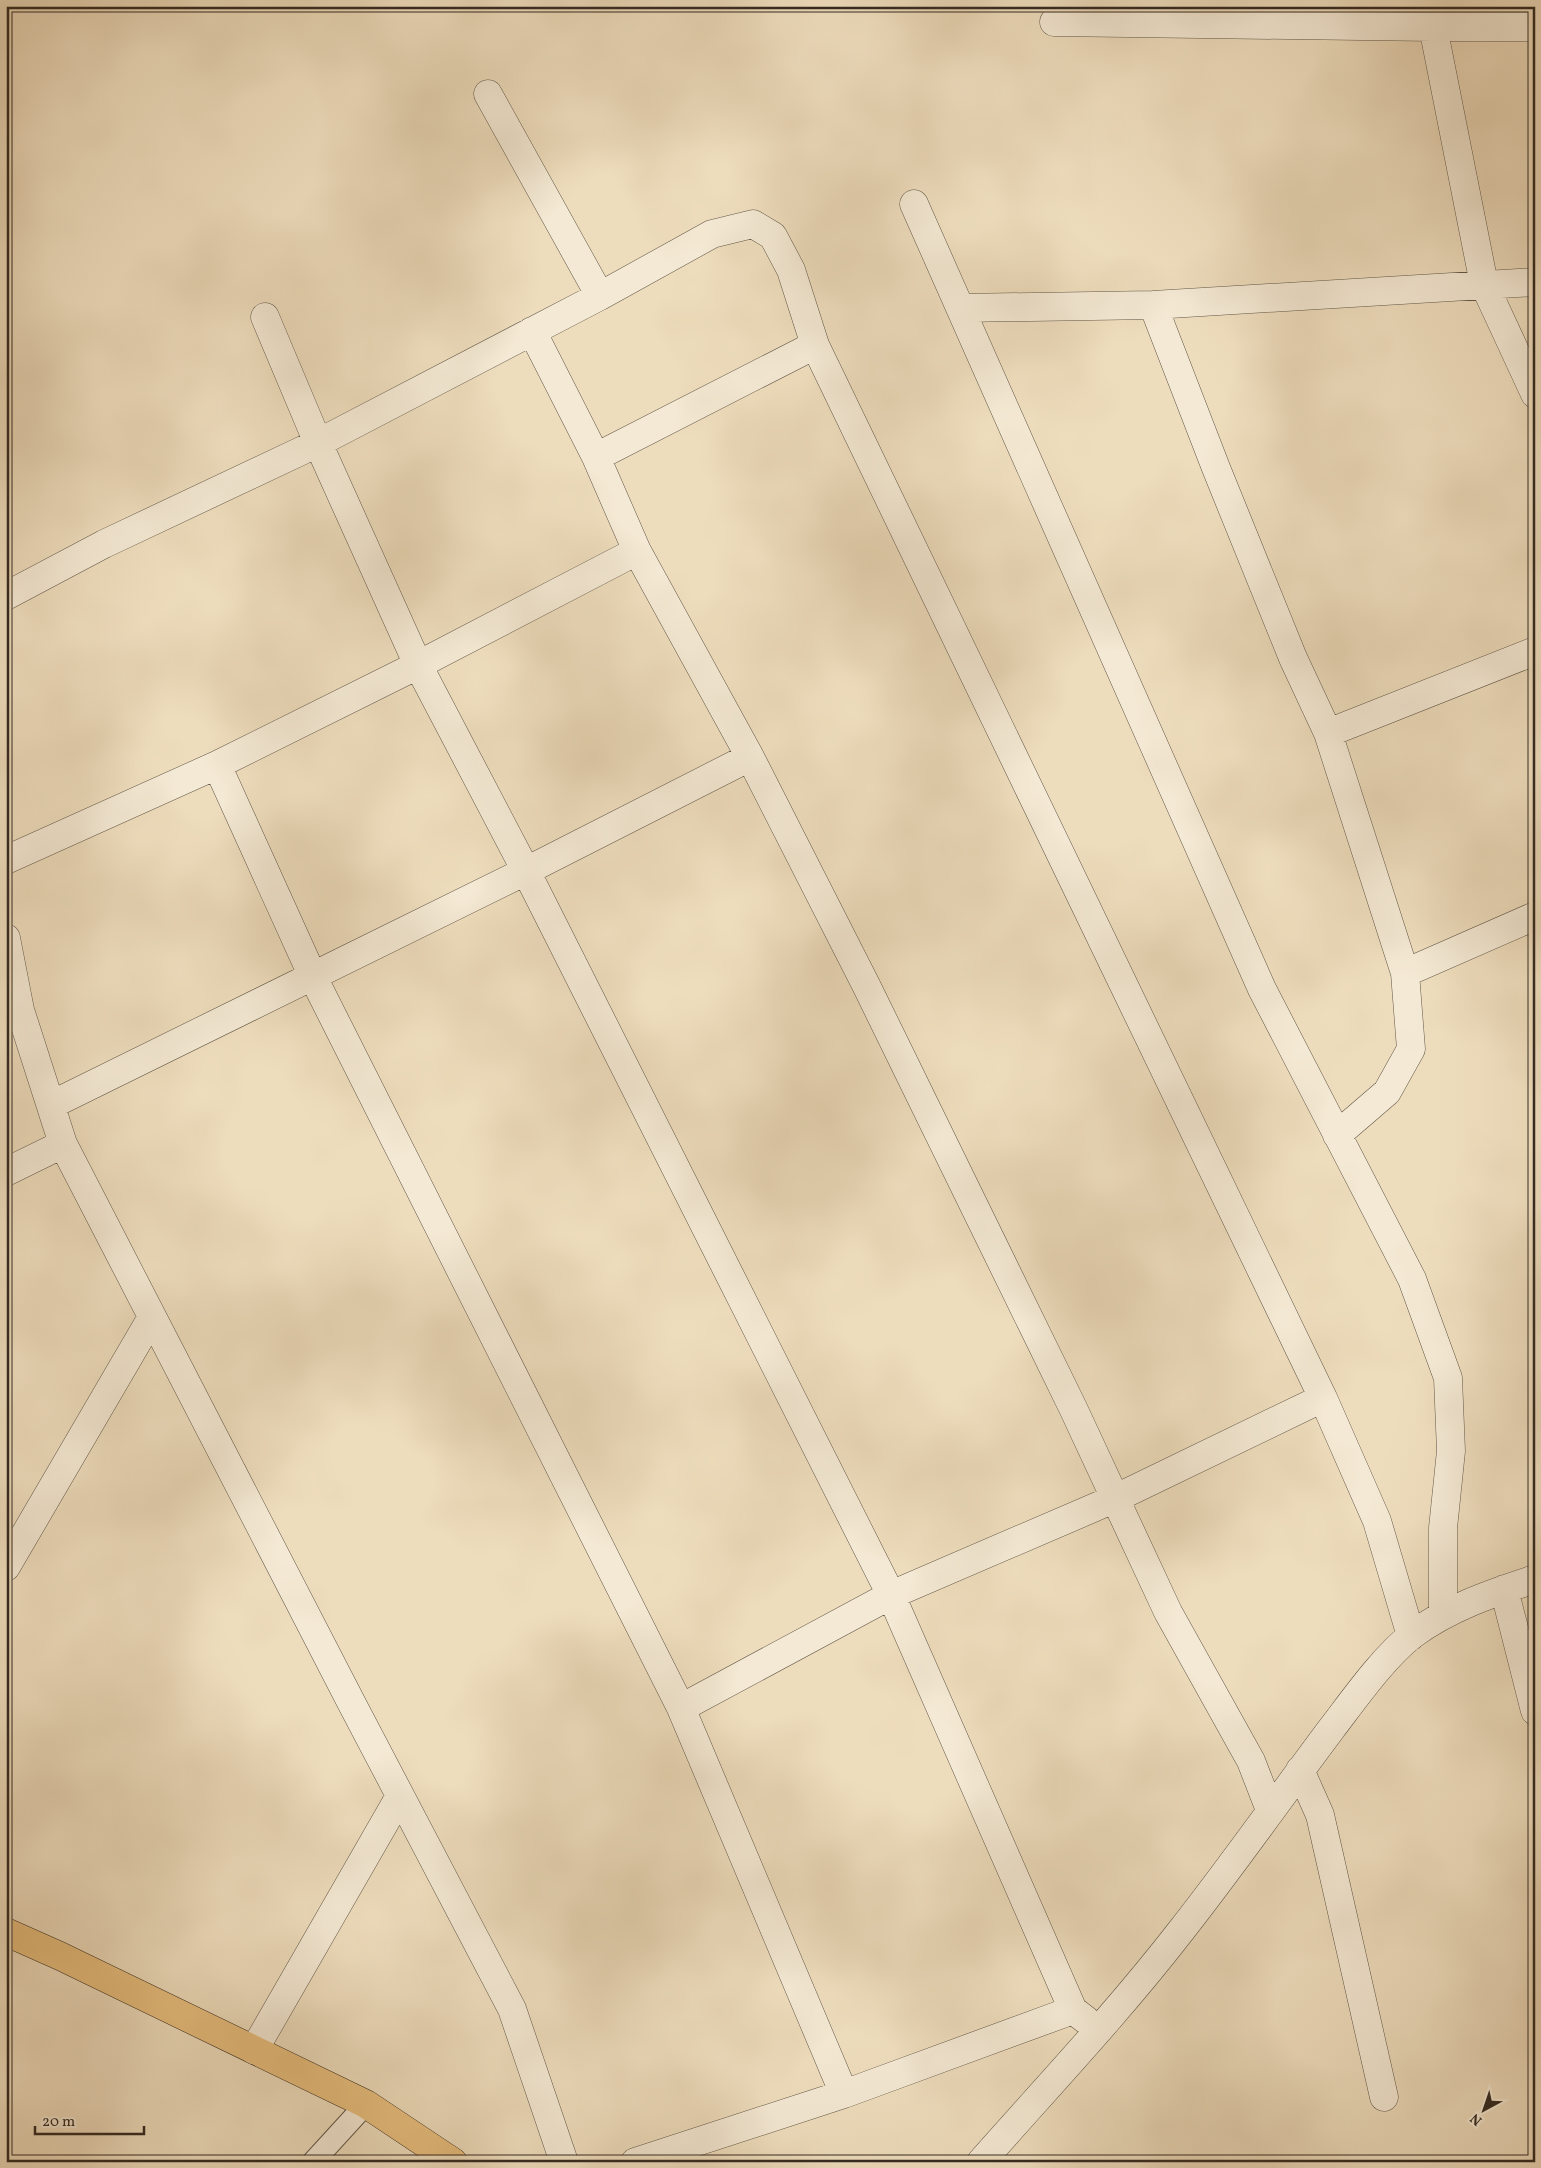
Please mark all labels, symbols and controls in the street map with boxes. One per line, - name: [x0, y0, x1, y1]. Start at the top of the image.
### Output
- north arrow: [1458, 2086, 1508, 2136]
- scale bar: [35, 2103, 144, 2135]
- text: N: [1467, 2108, 1487, 2129]
- text: 20 m: [42, 2112, 75, 2133]

